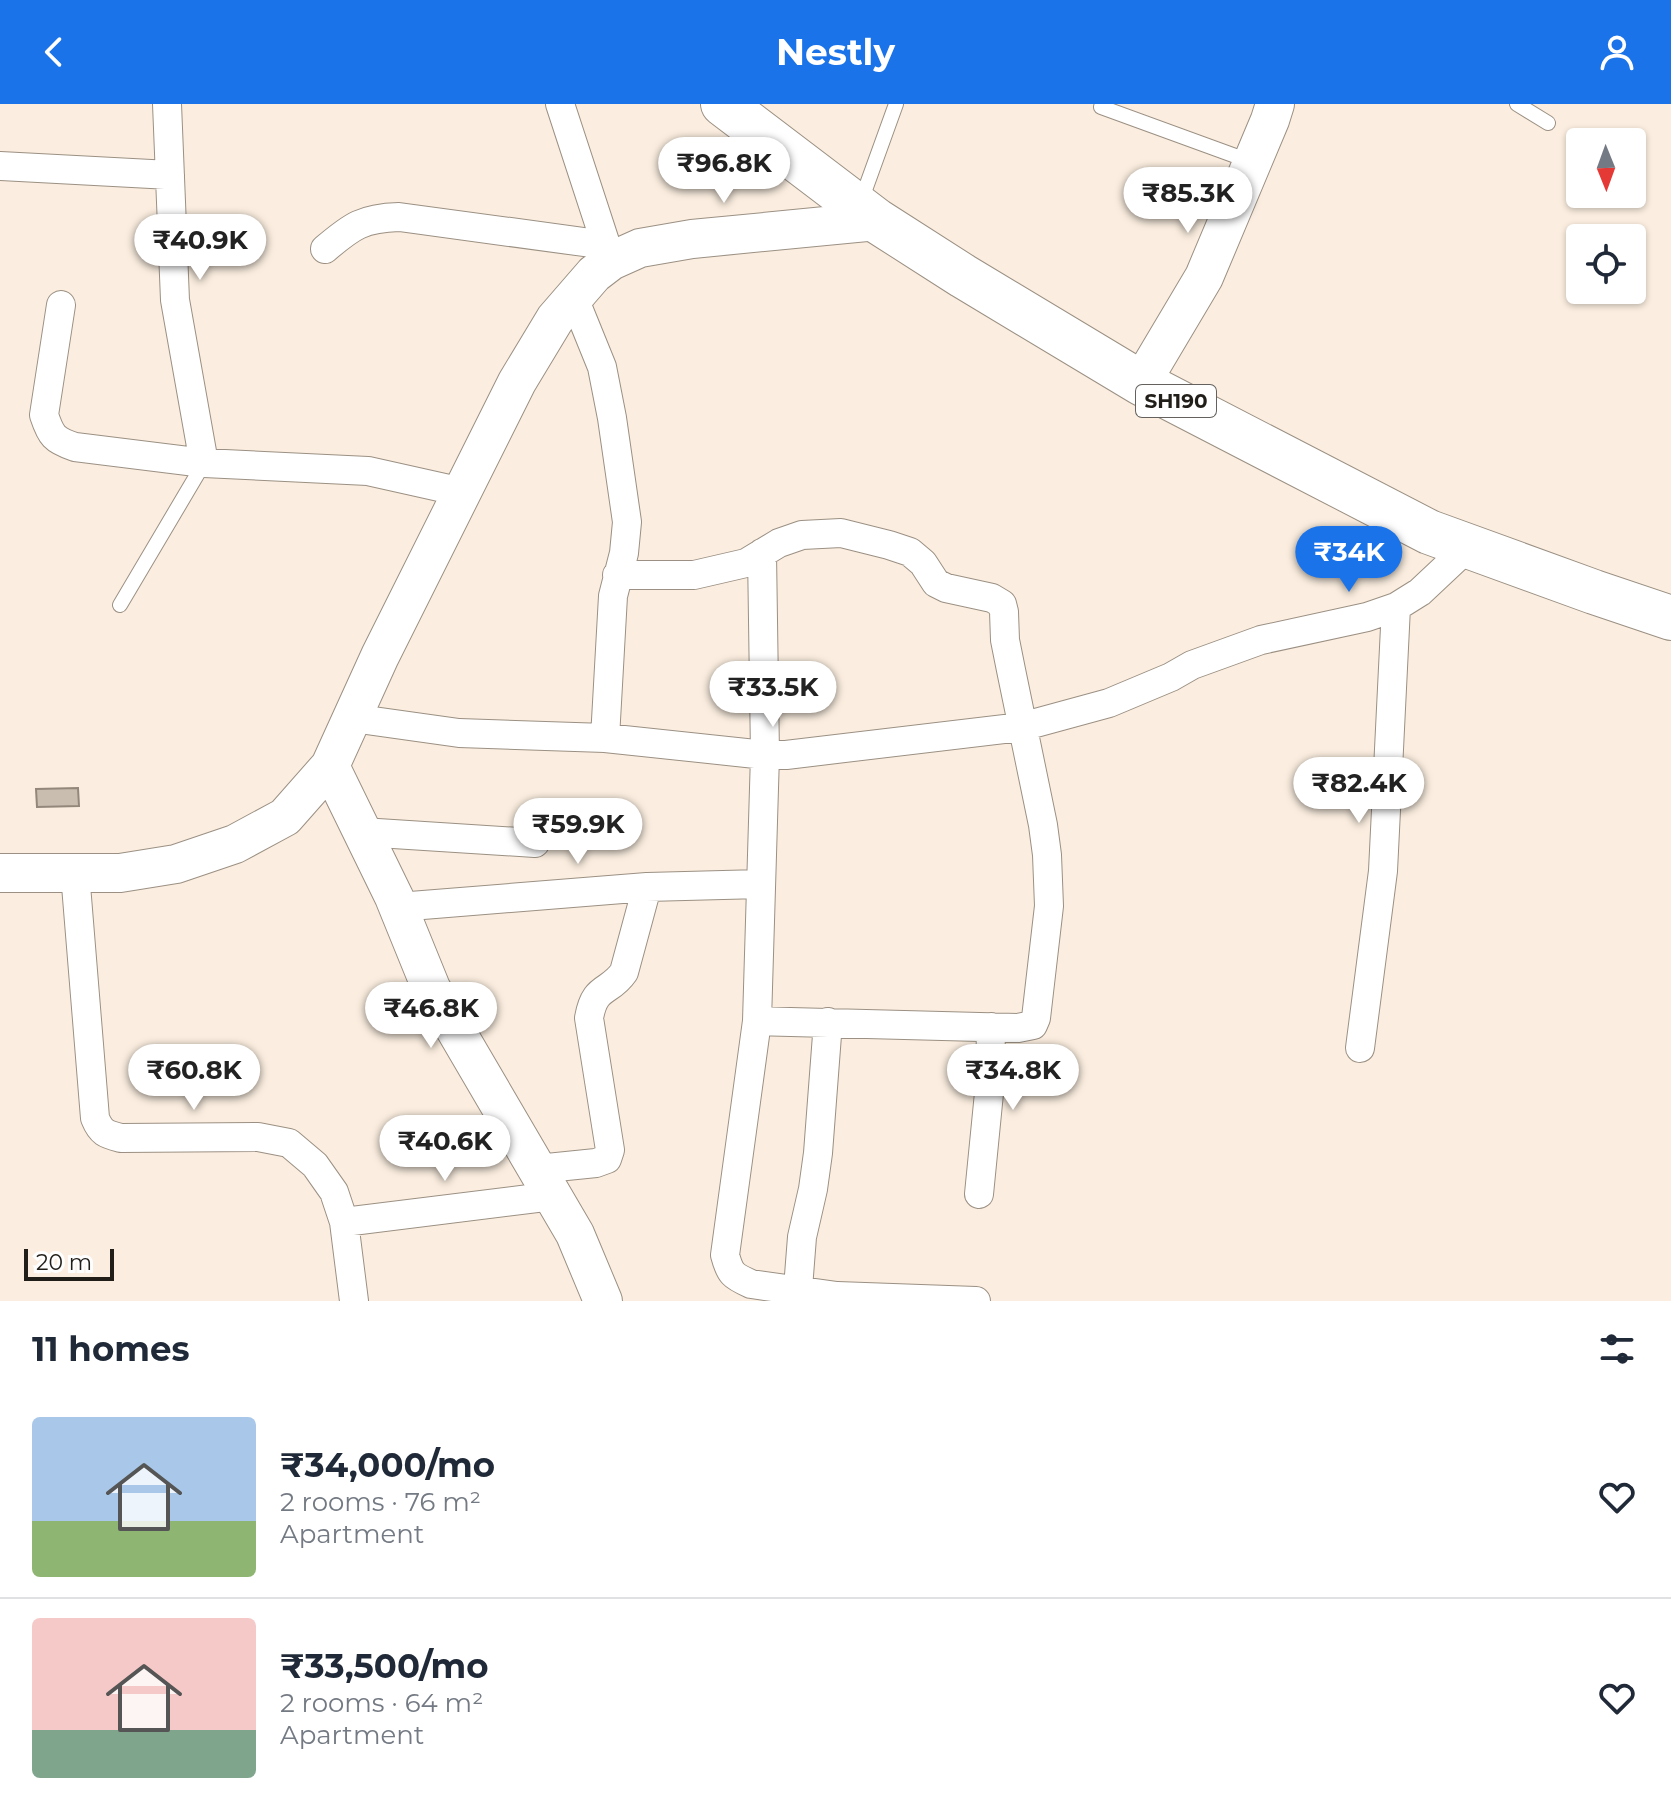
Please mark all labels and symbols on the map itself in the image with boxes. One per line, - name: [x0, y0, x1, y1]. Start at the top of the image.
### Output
- north arrow: [1566, 128, 1646, 208]
- pin: ₹96.8K: [659, 137, 789, 205]
- pin: ₹85.3K: [1123, 167, 1253, 235]
- pin: ₹40.9K: [135, 214, 265, 282]
- road number: SH190: [1136, 385, 1216, 417]
- pin: ₹34K: [1302, 526, 1396, 594]
- pin: ₹33.5K: [708, 661, 838, 729]
- pin: ₹82.4K: [1294, 757, 1424, 825]
- pin: ₹59.9K: [513, 798, 643, 866]
- pin: ₹46.8K: [366, 982, 496, 1050]
- pin: ₹60.8K: [129, 1044, 259, 1112]
- pin: ₹34.8K: [948, 1044, 1078, 1112]
- pin: ₹40.6K: [380, 1115, 510, 1183]
- scale bar: [24, 1245, 114, 1281]

